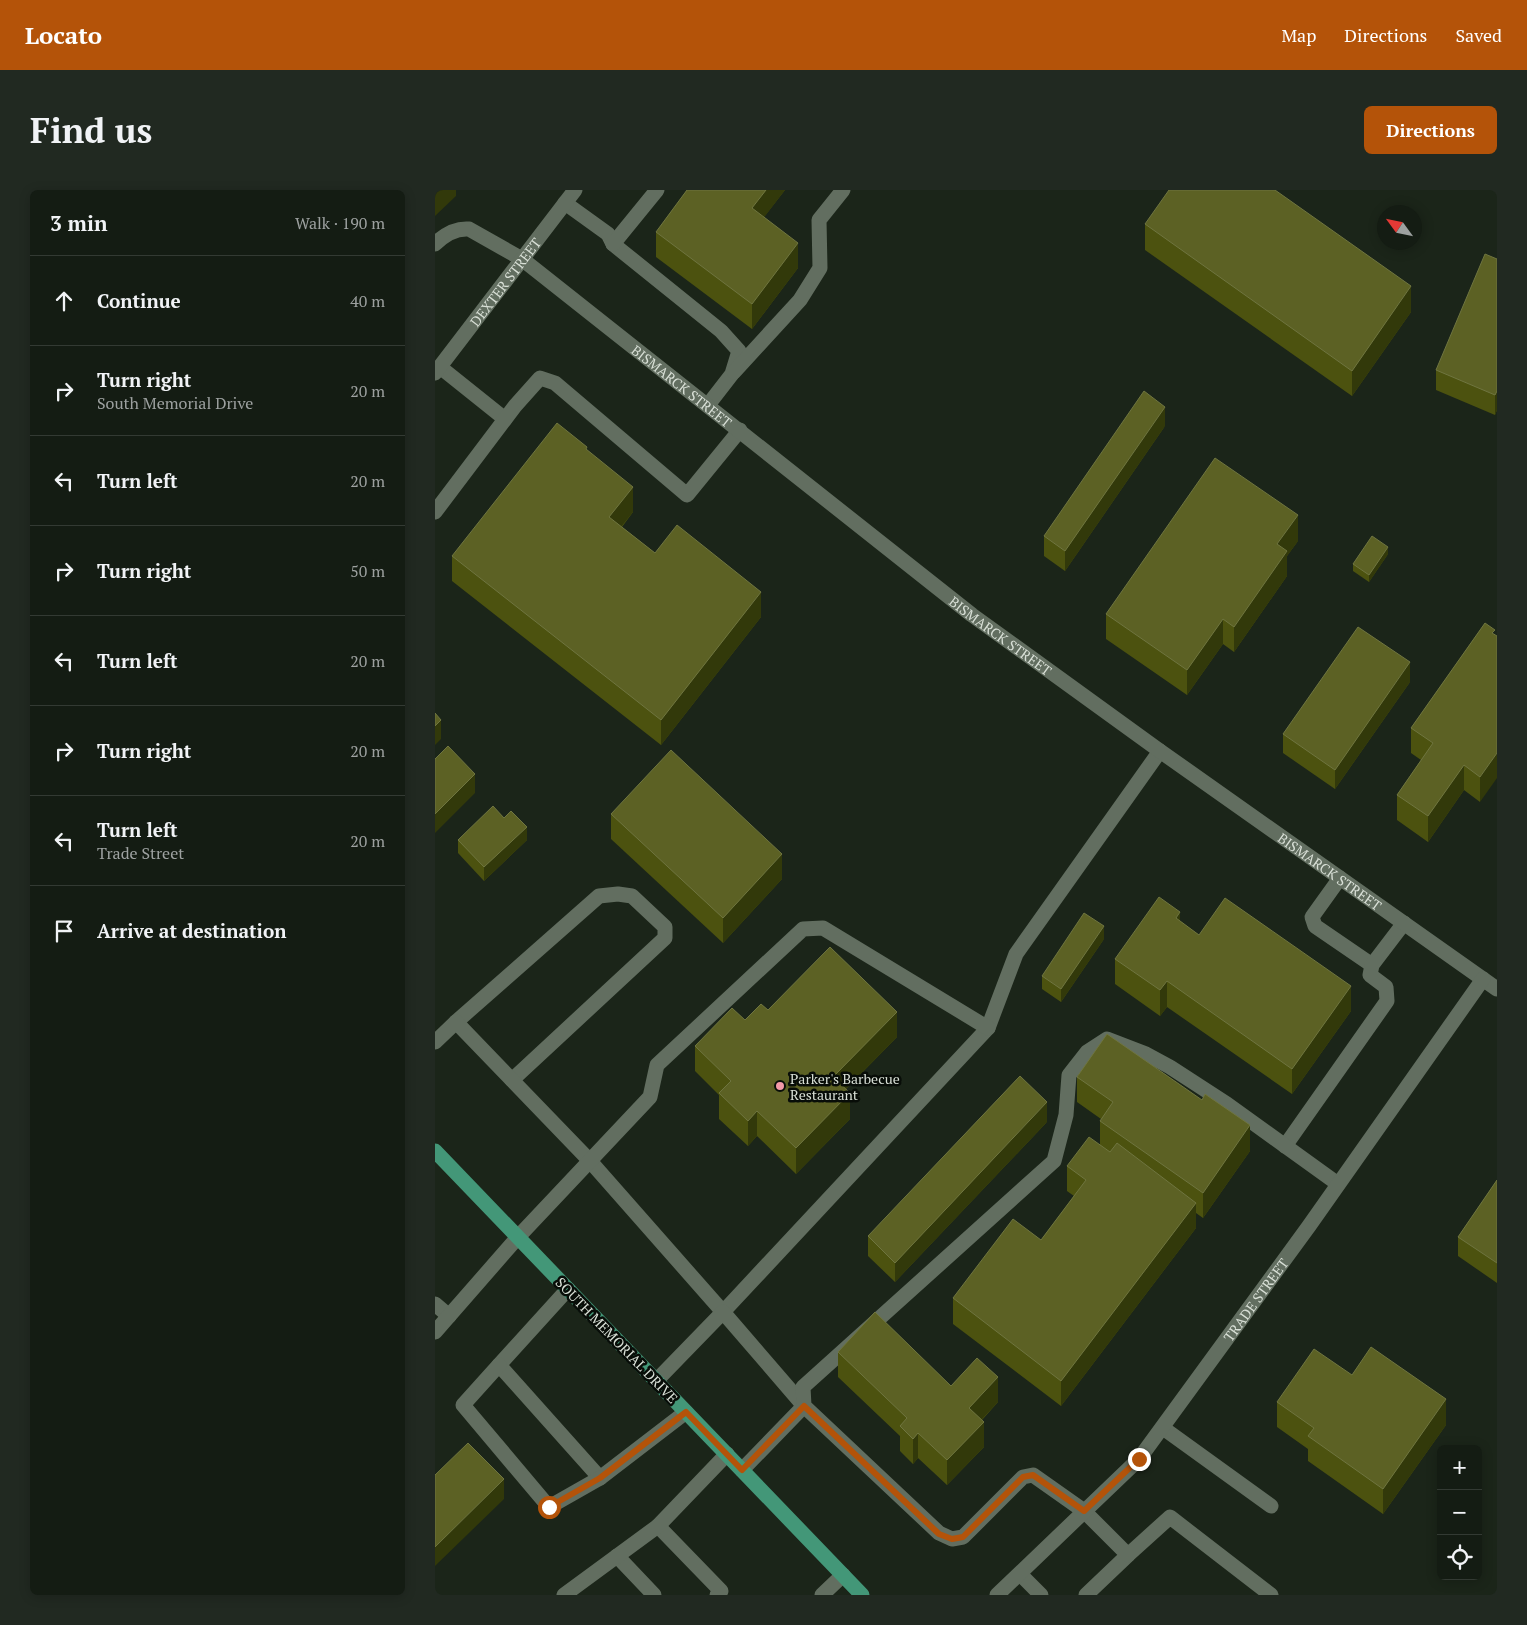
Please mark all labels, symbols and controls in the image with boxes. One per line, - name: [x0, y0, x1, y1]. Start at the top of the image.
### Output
- text: Locato: [25, 19, 102, 51]
- text: Map: [1281, 23, 1316, 47]
- text: Directions: [1344, 23, 1427, 47]
- text: Saved: [1455, 23, 1502, 47]
- button: Directions: [1364, 106, 1497, 154]
- text: Find us: [30, 107, 152, 153]
- north arrow: [1377, 205, 1422, 250]
- text: 3 min: [50, 209, 107, 237]
- text: Walk · 190 m: [295, 212, 385, 234]
- street label: DEXTER STREET: [465, 233, 545, 330]
- icon: ahead: [50, 287, 78, 315]
- text: Continue: [97, 288, 181, 313]
- text: 40 m: [350, 290, 385, 312]
- street label: BISMARCK STREET: [628, 340, 736, 431]
- text: Turn right: [97, 367, 191, 392]
- icon: right: [50, 377, 78, 405]
- text: 20 m: [350, 380, 385, 402]
- text: South Memorial Drive: [97, 392, 253, 414]
- icon: left: [50, 467, 78, 495]
- text: Turn left: [97, 468, 178, 493]
- text: 20 m: [350, 470, 385, 492]
- icon: right: [50, 557, 78, 585]
- text: Turn right: [97, 558, 191, 583]
- text: 50 m: [350, 560, 385, 582]
- street label: BISMARCK STREET: [946, 591, 1056, 680]
- icon: left: [50, 647, 78, 675]
- text: Turn left: [97, 648, 178, 673]
- text: 20 m: [350, 650, 385, 672]
- icon: right: [50, 737, 78, 765]
- text: Turn right: [97, 738, 191, 763]
- text: 20 m: [350, 740, 385, 762]
- text: Turn left: [97, 817, 178, 842]
- icon: left: [50, 827, 78, 855]
- street label: BISMARCK STREET: [1274, 828, 1386, 914]
- text: 20 m: [350, 830, 385, 852]
- text: Trade Street: [97, 842, 184, 864]
- icon: arrive: [50, 917, 78, 945]
- text: Arrive at destination: [97, 918, 286, 943]
- place label: Parker's Barbecue Restaurant: [790, 1069, 900, 1104]
- marker: Parker's Barbecue Restaurant: [774, 1080, 786, 1092]
- street label: TRADE STREET: [1219, 1254, 1292, 1345]
- street label: SOUTH MEMORIAL DRIVE: [552, 1273, 682, 1407]
- map controls: [1437, 1445, 1482, 1580]
- button: +: [1437, 1445, 1482, 1490]
- route end: [1128, 1448, 1151, 1471]
- button: −: [1437, 1490, 1482, 1535]
- route start: [538, 1496, 561, 1519]
- button: locate: [1437, 1535, 1482, 1580]

